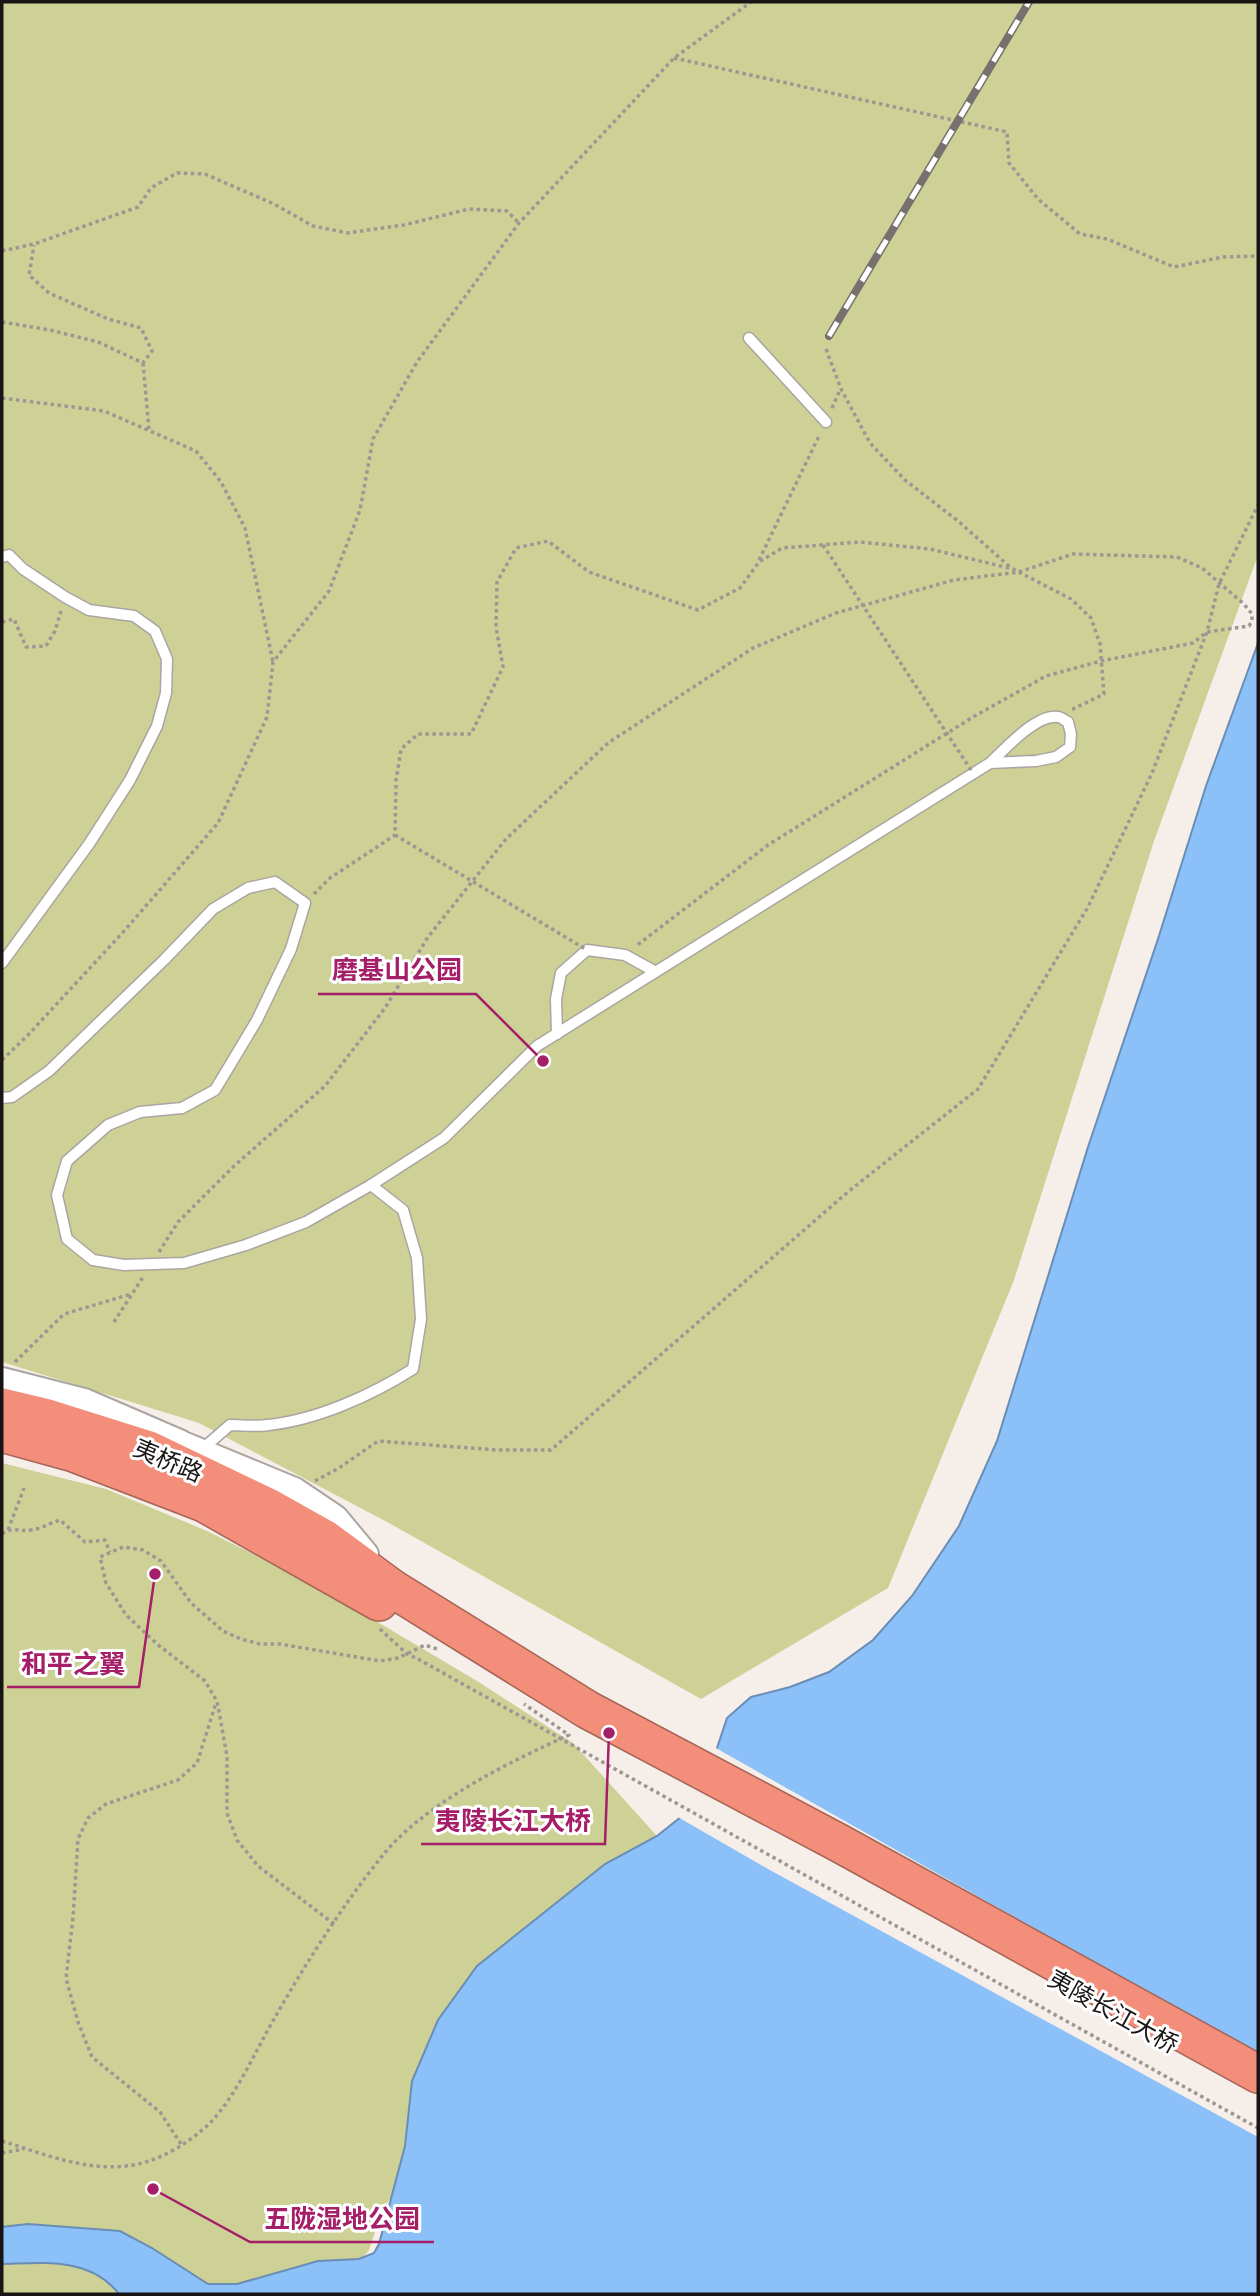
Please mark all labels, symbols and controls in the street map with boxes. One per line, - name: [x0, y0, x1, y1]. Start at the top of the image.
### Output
- callout: 磨基山公园: [318, 947, 476, 994]
- text: 磨基山公园: [332, 951, 462, 986]
- street label: 夷桥路: [129, 1430, 208, 1488]
- callout: 和平之翼: [7, 1640, 139, 1687]
- text: 和平之翼: [21, 1645, 125, 1680]
- callout: 夷陵长江大桥: [421, 1797, 605, 1844]
- text: 夷陵长江大桥: [435, 1802, 591, 1837]
- street label: 夷陵长江大桥: [1043, 1961, 1185, 2059]
- callout: 五陇湿地公园: [250, 2195, 434, 2242]
- text: 五陇湿地公园: [264, 2200, 420, 2235]

